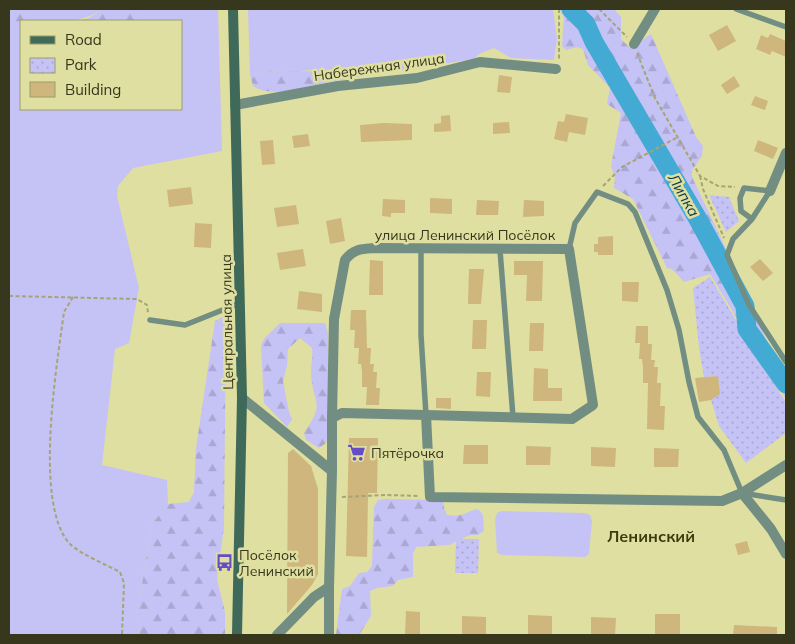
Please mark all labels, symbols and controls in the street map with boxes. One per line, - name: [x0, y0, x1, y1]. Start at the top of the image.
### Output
- legend: [20, 20, 182, 110]
- text: Road: [65, 30, 102, 49]
- street label: Набережная улица: [312, 49, 446, 85]
- text: Park: [65, 55, 97, 74]
- text: Building: [65, 80, 121, 99]
- water label: Липка: [664, 169, 704, 220]
- street label: улица Ленинский Посёлок: [375, 226, 556, 244]
- street label: Центральная улица: [217, 254, 237, 390]
- supermarket icon: Пятёрочка: [347, 443, 367, 463]
- place label: Пятёрочка: [371, 444, 444, 462]
- district label: Ленинский: [607, 526, 695, 546]
- place label: Посёлок Ленинский: [239, 546, 314, 580]
- bus stop icon: Посёлок Ленинский: [215, 553, 235, 573]

